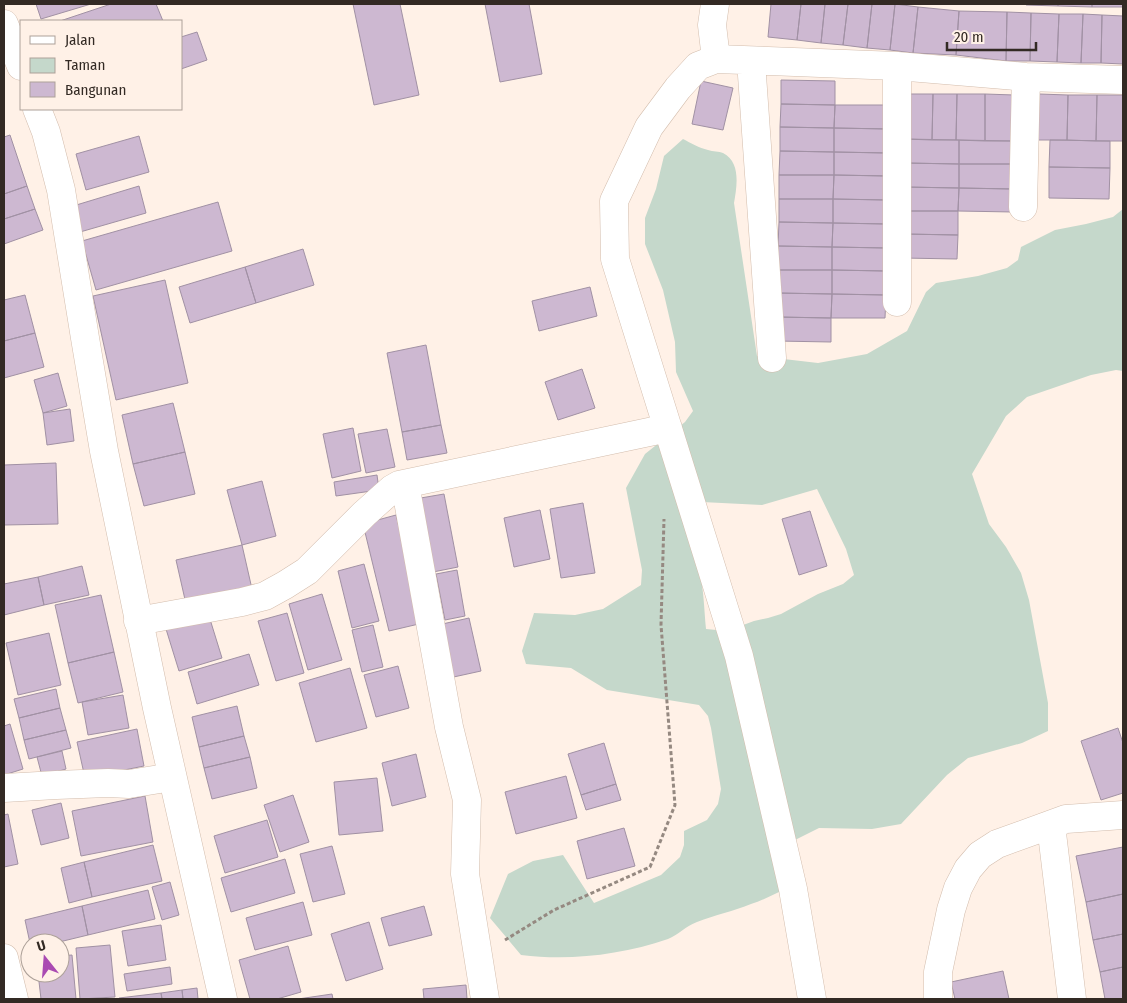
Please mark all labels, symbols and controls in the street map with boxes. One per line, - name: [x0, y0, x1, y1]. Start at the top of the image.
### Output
- legend: [20, 20, 182, 110]
- scale bar: [947, 20, 1036, 52]
- text: 20 m: [954, 28, 984, 46]
- text: Jalan: [65, 31, 95, 49]
- text: Taman: [65, 56, 105, 74]
- text: Bangunan: [65, 81, 126, 99]
- north arrow: [20, 933, 70, 983]
- text: U: [35, 937, 48, 955]

